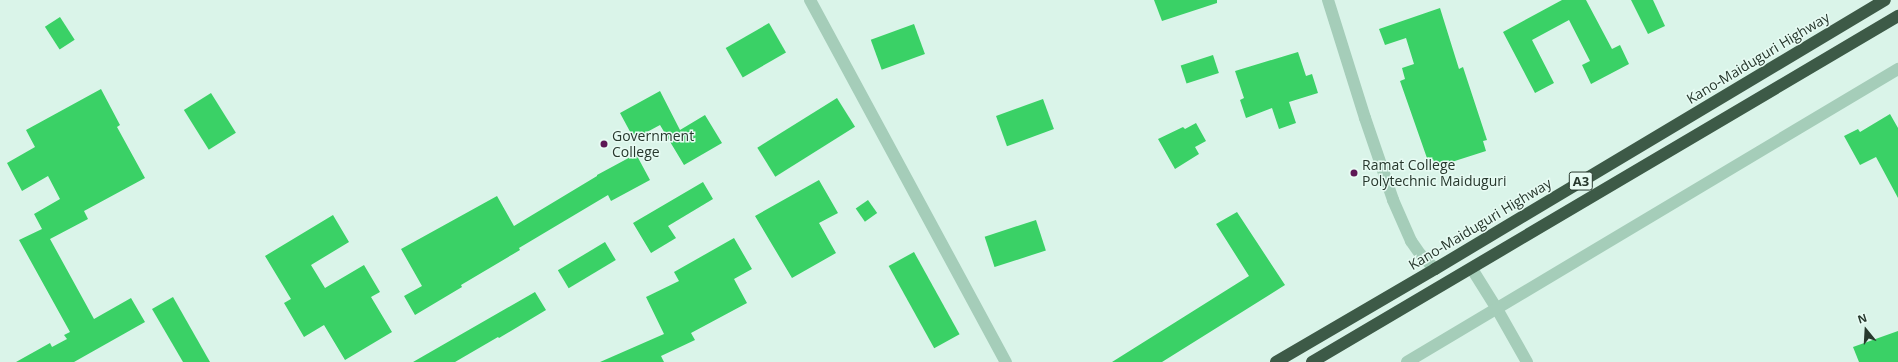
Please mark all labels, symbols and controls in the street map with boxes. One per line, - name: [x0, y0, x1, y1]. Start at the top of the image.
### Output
- street label: Kano-Maiduguri Highway: [1684, 9, 1832, 107]
- place label: Government College: [612, 128, 694, 160]
- marker: Government College: [599, 139, 609, 149]
- place label: Ramat College Polytechnic Maiduguri: [1362, 157, 1506, 190]
- marker: Ramat College Polytechnic Maiduguri: [1349, 168, 1359, 178]
- road number: A3: [1568, 170, 1594, 192]
- street label: Kano-Maiduguri Highway: [1406, 175, 1554, 273]
- north arrow: [1846, 310, 1886, 350]
- text: N: [1856, 310, 1869, 327]

